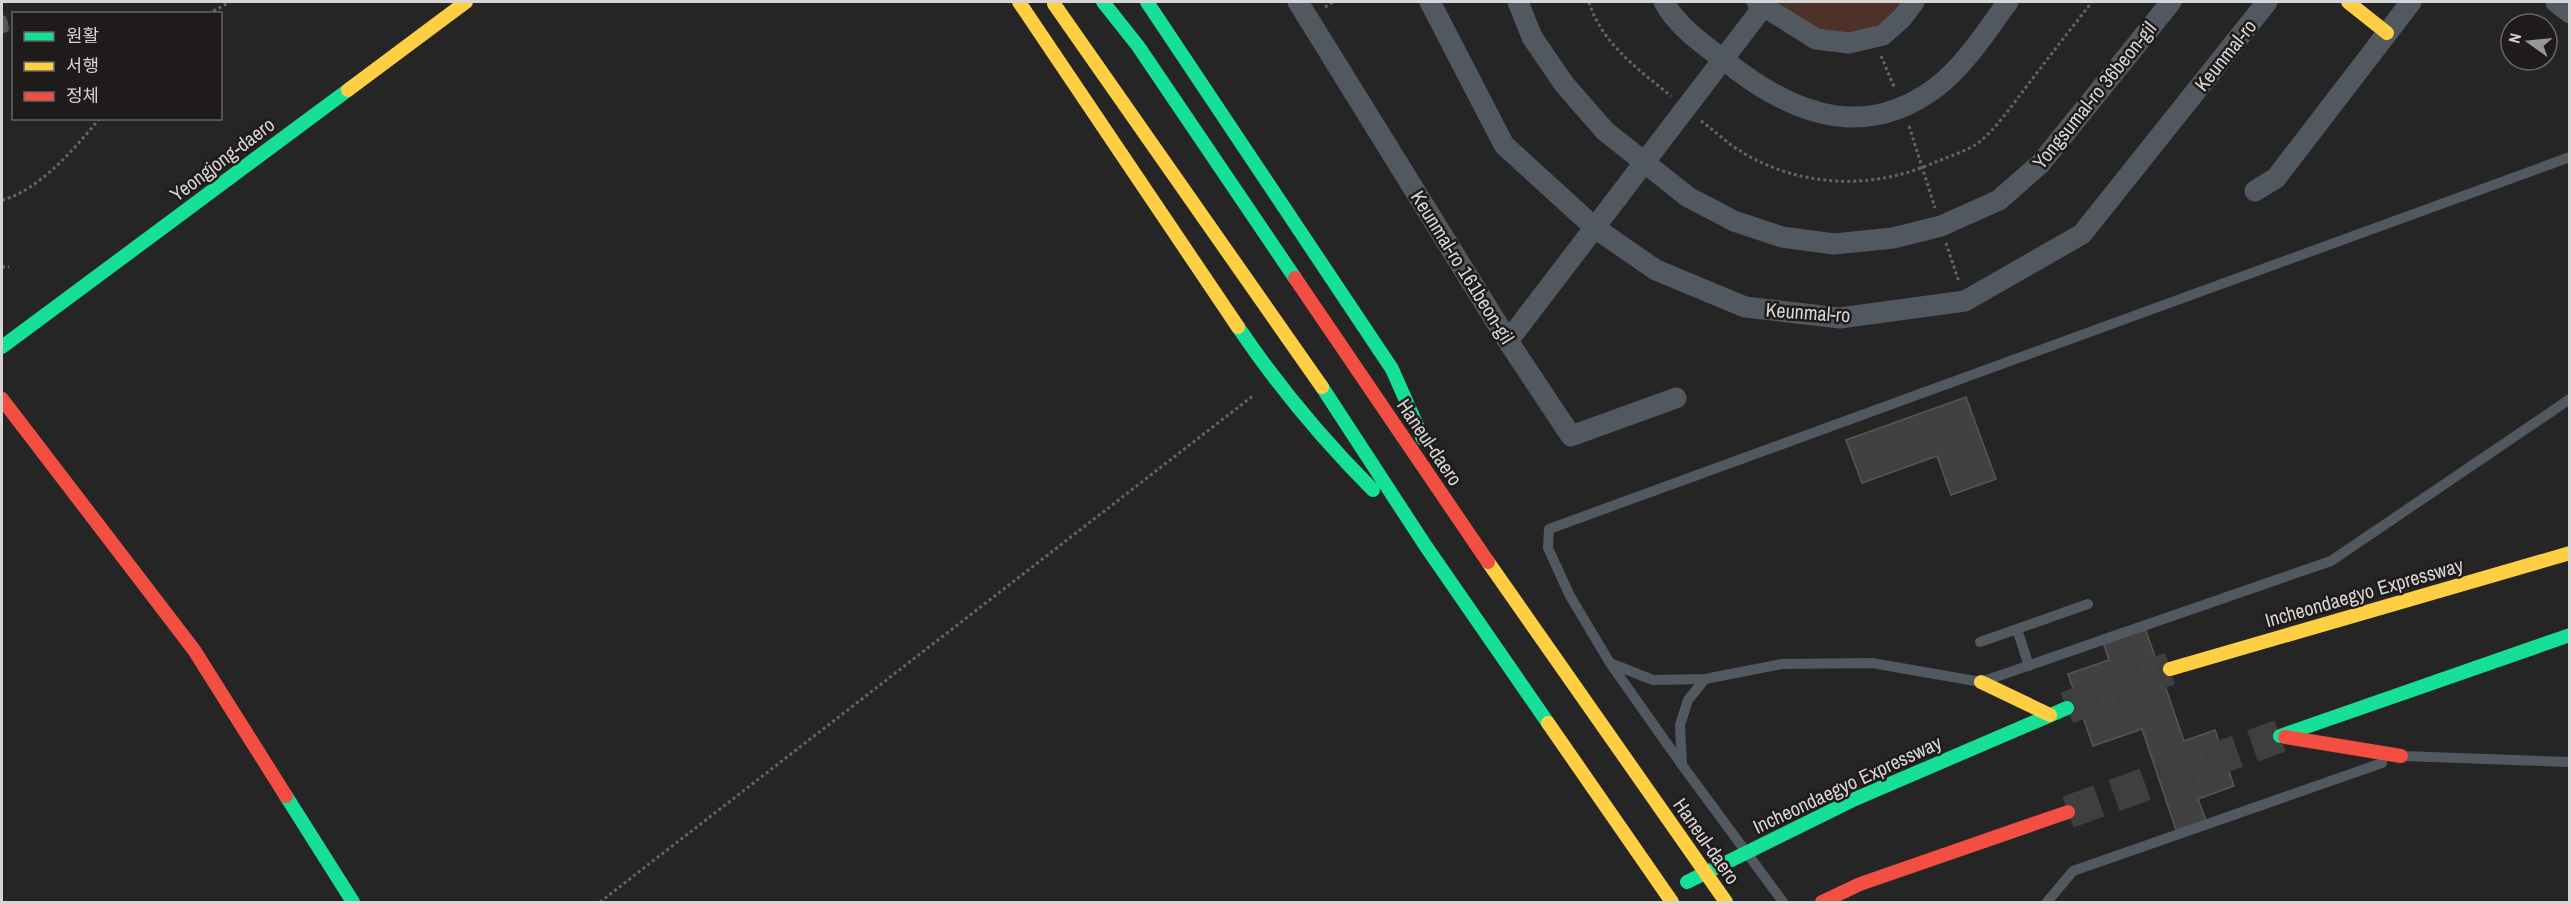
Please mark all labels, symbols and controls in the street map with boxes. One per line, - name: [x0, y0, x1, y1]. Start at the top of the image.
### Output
- legend: [12, 12, 222, 120]
- north arrow: [2499, 12, 2559, 72]
- street label: Keunmal-ro: [2188, 14, 2262, 96]
- street label: Yongsumal-ro 36beon-gil: [2026, 15, 2162, 175]
- text: 원활: [66, 23, 99, 48]
- text: N: [2503, 31, 2526, 46]
- text: 서행: [66, 53, 99, 78]
- text: 정체: [66, 83, 99, 108]
- street label: Yeongjong-daero: [164, 111, 280, 207]
- street label: Keunmal-ro 161beon-gil: [1405, 185, 1521, 349]
- street label: Keunmal-ro: [1765, 296, 1851, 328]
- street label: Haneul-daero: [1391, 393, 1469, 491]
- street label: Incheondaegyo Expressway: [2262, 551, 2467, 633]
- street label: Incheondaegyo Expressway: [1748, 728, 1946, 840]
- street label: Haneul-daero: [1667, 793, 1747, 889]

